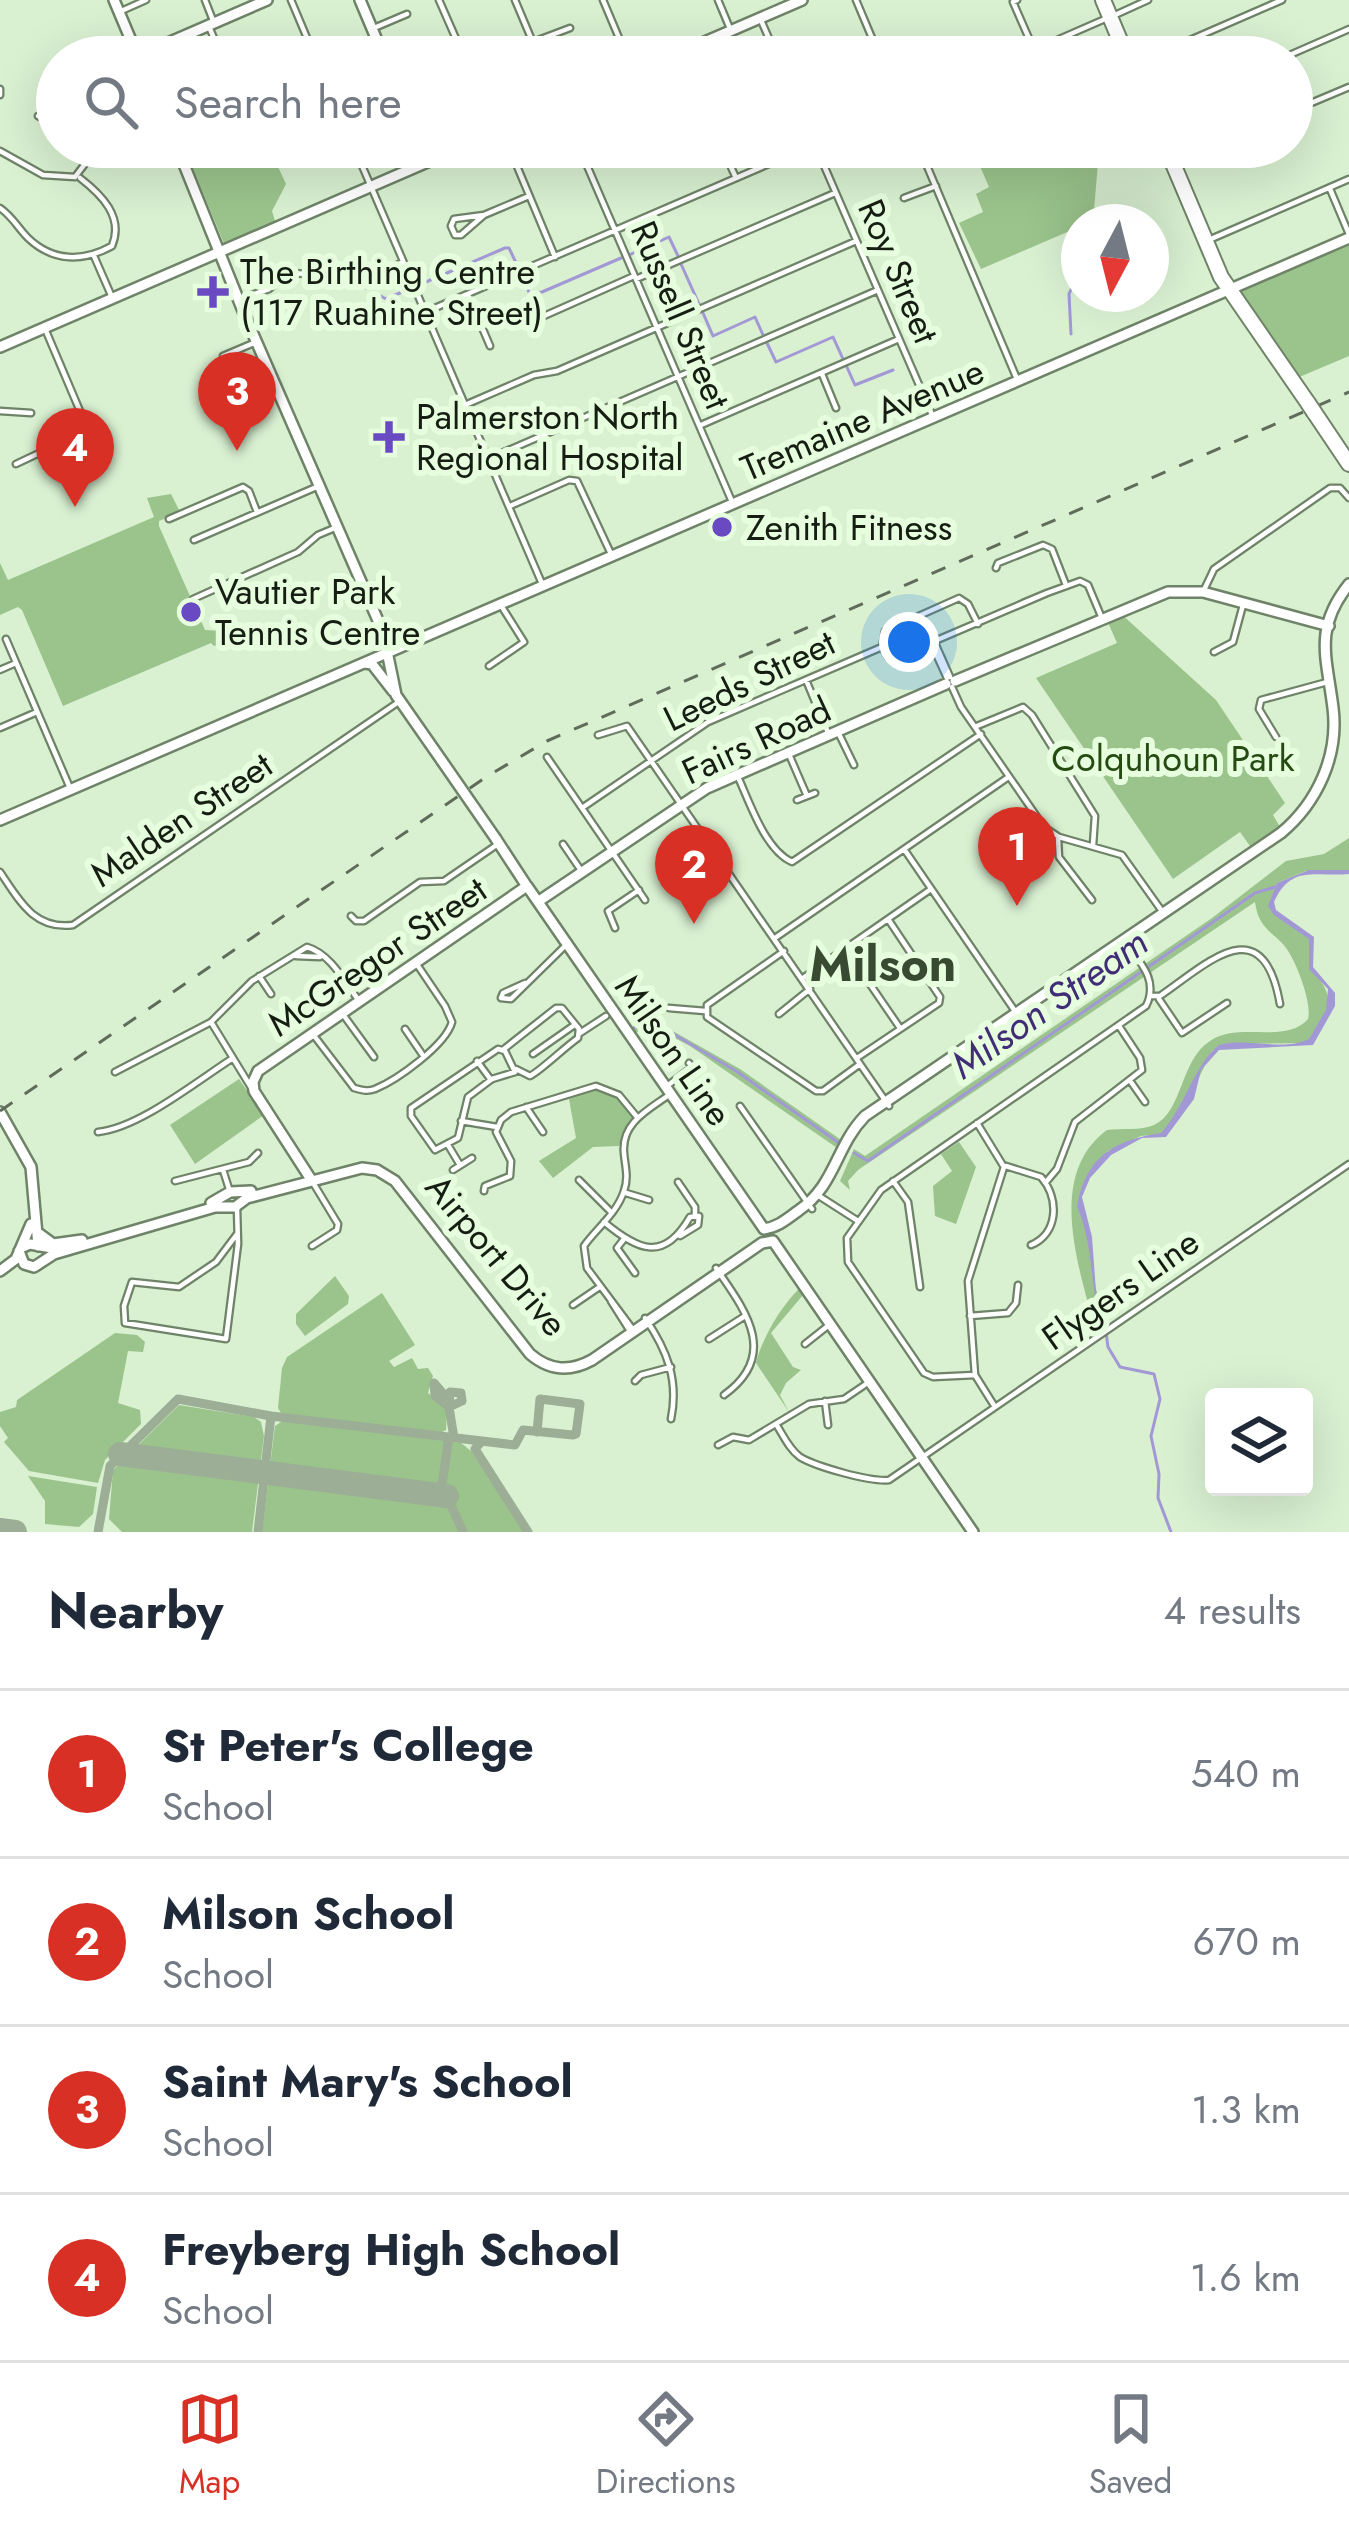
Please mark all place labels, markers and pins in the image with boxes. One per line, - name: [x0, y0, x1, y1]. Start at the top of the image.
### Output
- place label: The Birthing Centre (117 Ruahine Street): [240, 245, 543, 338]
- marker: The Birthing Centre (117 Ruahine Street): [197, 276, 229, 308]
- pin: 3: [198, 352, 276, 451]
- place label: Palmerston North Regional Hospital: [416, 390, 684, 483]
- pin: 4: [36, 408, 114, 507]
- marker: Palmerston North Regional Hospital: [373, 421, 405, 453]
- place label: Zenith Fitness: [746, 501, 952, 553]
- marker: Zenith Fitness: [709, 514, 735, 540]
- place label: Vautier Park Tennis Centre: [215, 565, 420, 658]
- marker: Vautier Park Tennis Centre: [178, 599, 204, 625]
- pin: 1: [978, 807, 1056, 906]
- pin: 2: [655, 825, 733, 924]

